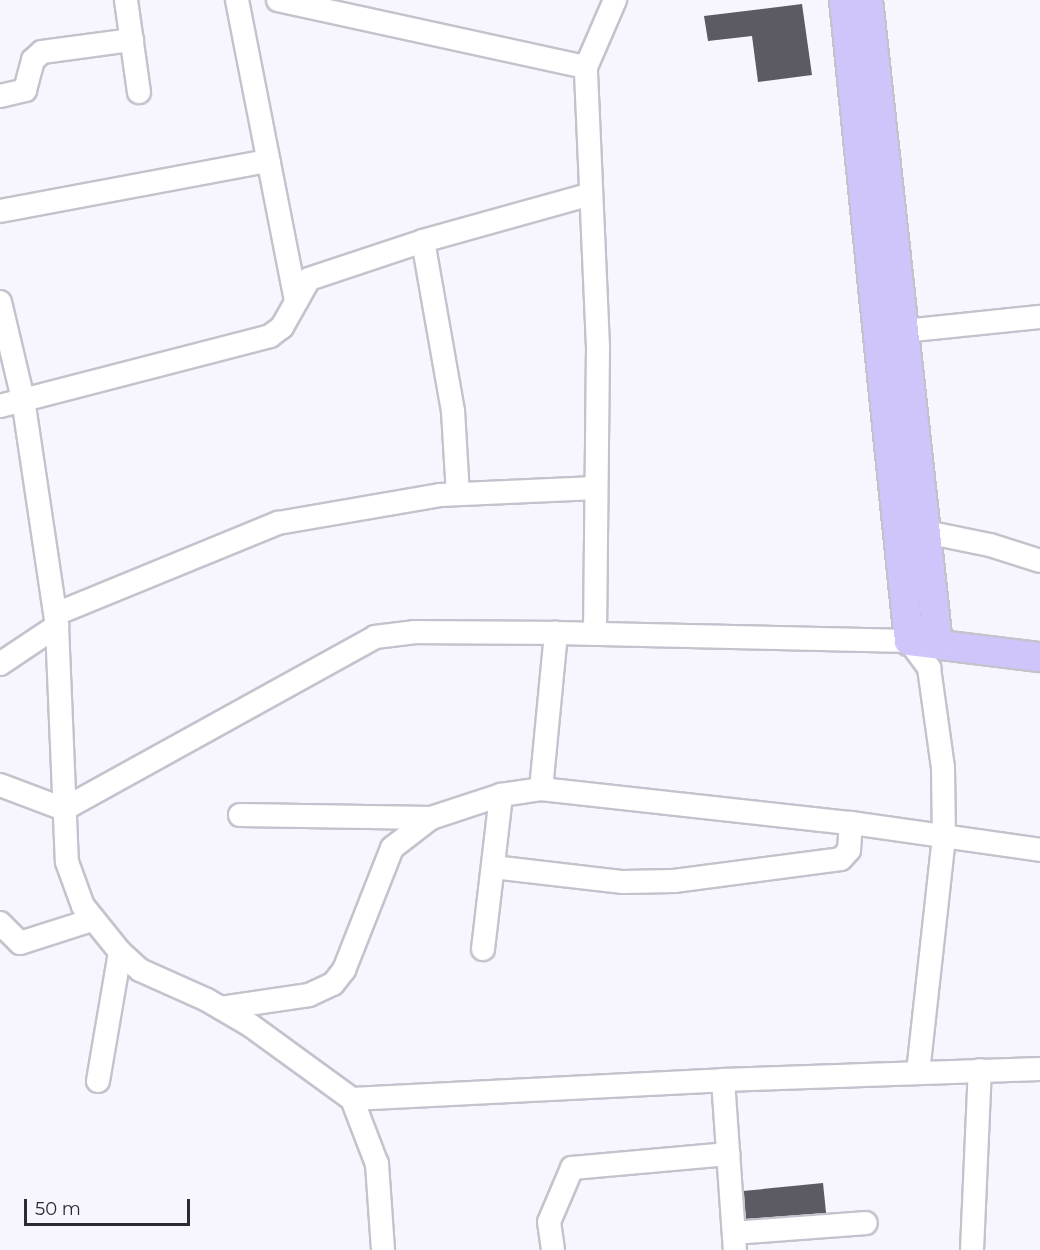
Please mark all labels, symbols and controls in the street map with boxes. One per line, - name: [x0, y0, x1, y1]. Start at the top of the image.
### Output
- scale bar: [27, 1187, 194, 1225]
- text: 50 m: [35, 1198, 81, 1220]

